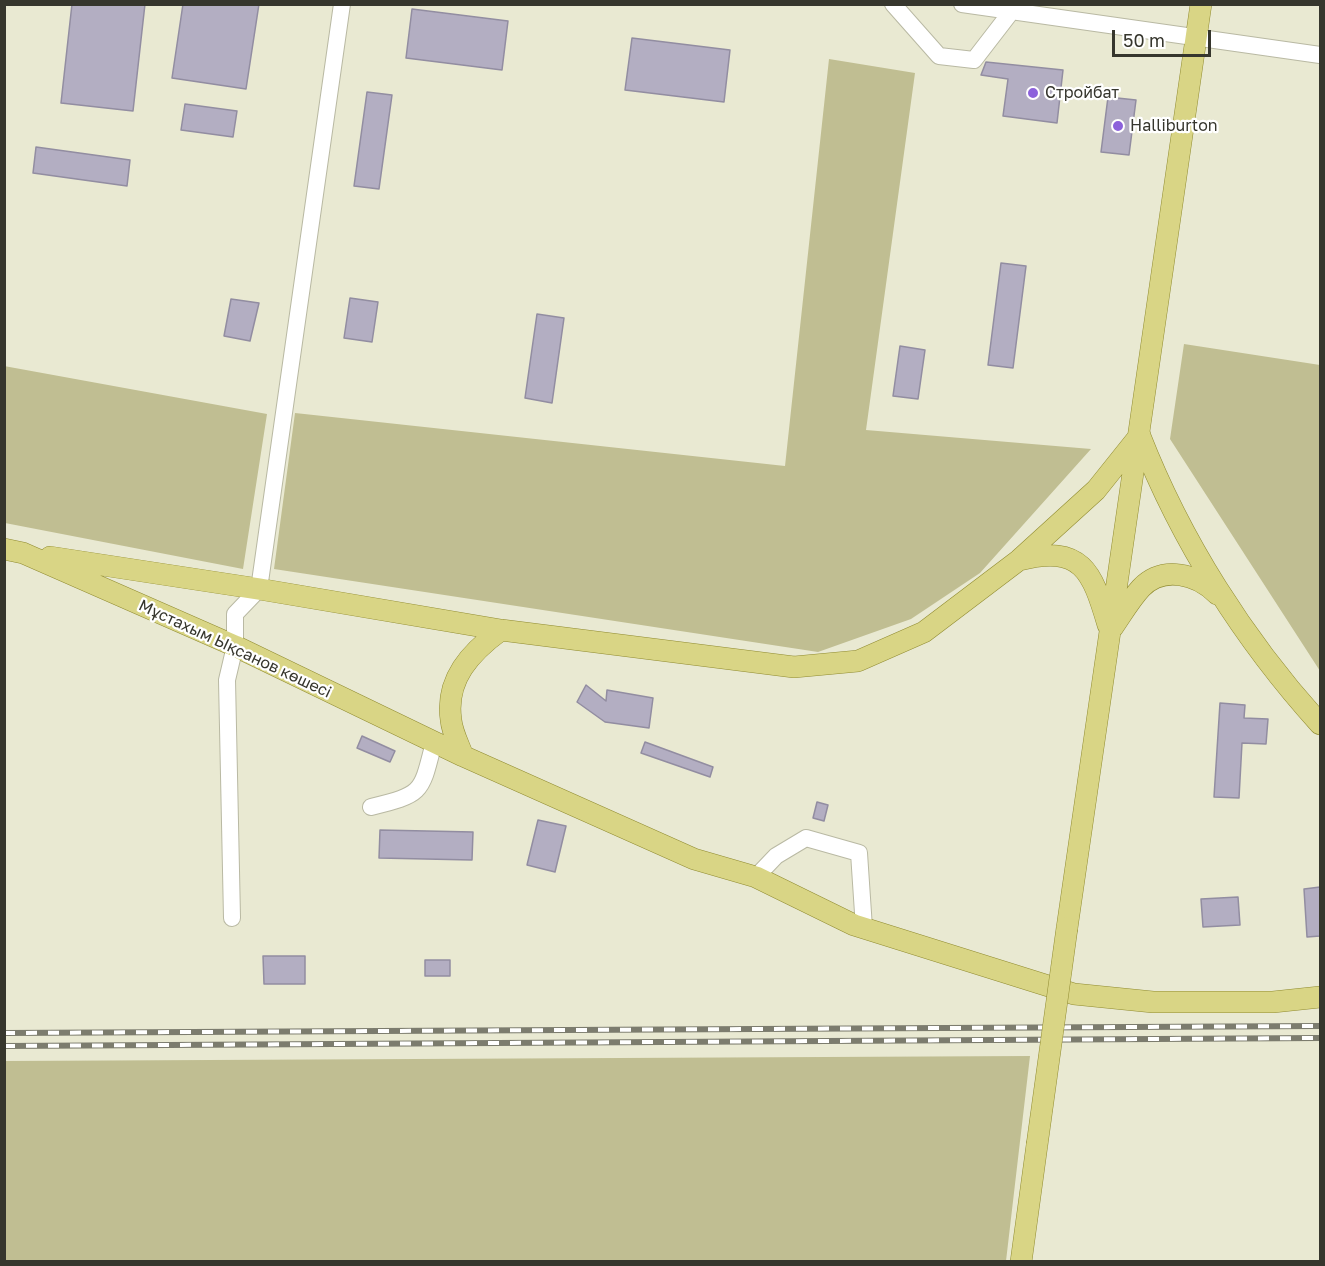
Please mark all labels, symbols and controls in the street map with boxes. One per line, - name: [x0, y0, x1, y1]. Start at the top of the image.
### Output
- scale bar: [1115, 18, 1214, 56]
- text: 50 m: [1123, 29, 1165, 51]
- place label: Стройбат: [1045, 83, 1119, 103]
- marker: Стройбат: [1026, 86, 1040, 100]
- place label: Halliburton: [1130, 116, 1218, 136]
- marker: Halliburton: [1111, 119, 1125, 133]
- street label: Мұстахым Ықсанов көшесі: [136, 596, 334, 702]

